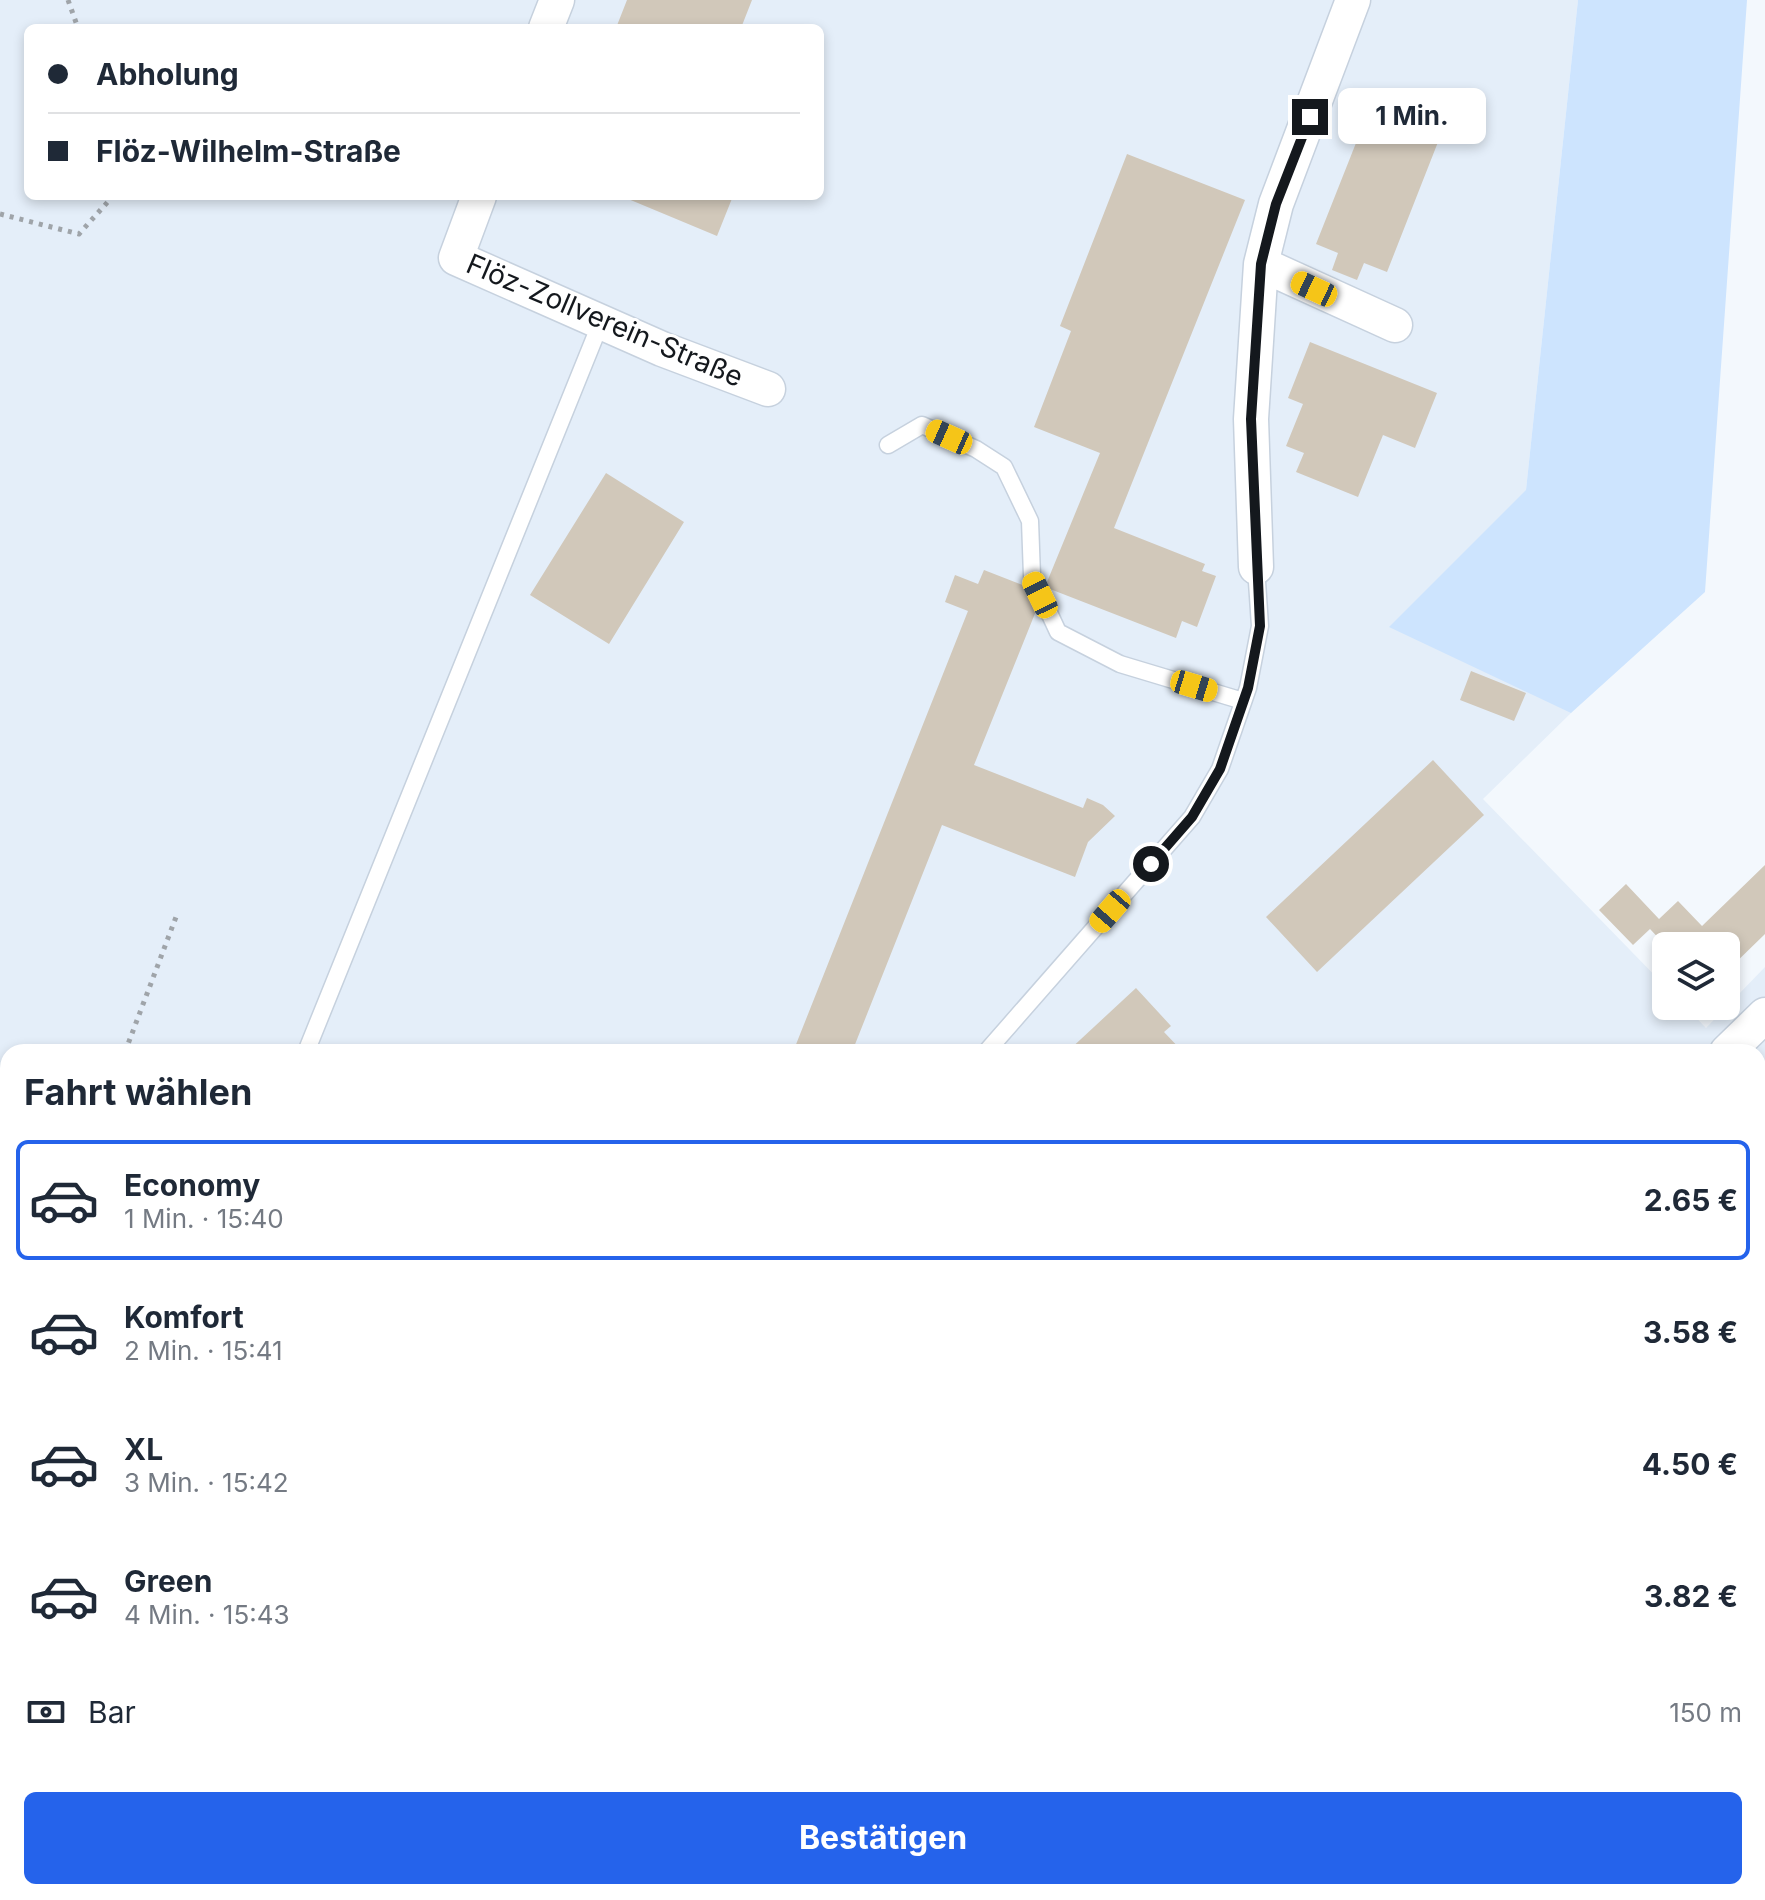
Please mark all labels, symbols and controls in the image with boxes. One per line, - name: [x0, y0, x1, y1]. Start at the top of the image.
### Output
- text: Abholung: [96, 56, 239, 92]
- callout: 1 Min.: [1338, 89, 1486, 145]
- route end: [1292, 99, 1328, 135]
- text: 1 Min.: [1375, 100, 1449, 131]
- text: Flöz-Wilhelm-Straße: [96, 133, 401, 169]
- street label: Flöz-Zollverein-Straße: [462, 246, 748, 394]
- car: [1287, 268, 1341, 310]
- car: [922, 416, 976, 458]
- car: [1019, 568, 1061, 622]
- car: [1168, 668, 1220, 704]
- route start: [1133, 846, 1169, 882]
- car: [1085, 885, 1135, 937]
- map controls: [1652, 932, 1740, 1020]
- button: layers: [1652, 932, 1740, 1020]
- text: Fahrt wählen: [24, 1070, 252, 1114]
- icon: car: [28, 1164, 100, 1236]
- text: Economy: [124, 1167, 260, 1203]
- text: 2.65 €: [1644, 1182, 1738, 1218]
- text: 1 Min. · 15:40: [124, 1203, 284, 1234]
- icon: car: [28, 1296, 100, 1368]
- text: Komfort: [124, 1299, 244, 1335]
- text: 3.58 €: [1643, 1314, 1738, 1350]
- text: 2 Min. · 15:41: [124, 1335, 283, 1366]
- icon: car: [28, 1428, 100, 1500]
- text: XL: [124, 1431, 163, 1467]
- text: 4.50 €: [1642, 1446, 1738, 1482]
- text: 3 Min. · 15:42: [124, 1467, 289, 1498]
- icon: car: [28, 1560, 100, 1632]
- text: Green: [124, 1563, 212, 1599]
- text: 3.82 €: [1644, 1578, 1738, 1614]
- text: 4 Min. · 15:43: [124, 1599, 290, 1630]
- icon: cash: [24, 1690, 68, 1734]
- text: Bar: [88, 1694, 136, 1730]
- text: 150 m: [1669, 1697, 1742, 1728]
- button: Bestätigen: [24, 1792, 1742, 1884]

